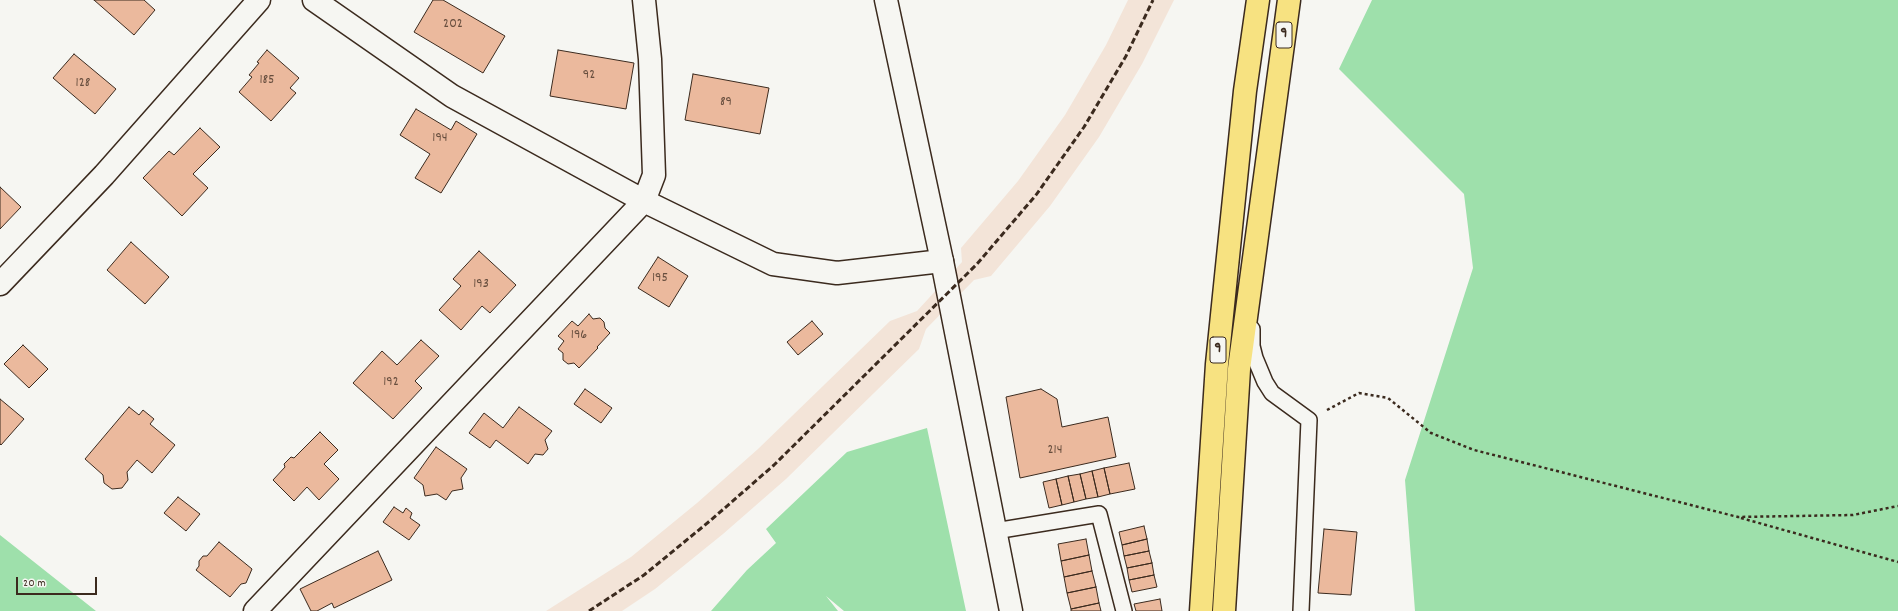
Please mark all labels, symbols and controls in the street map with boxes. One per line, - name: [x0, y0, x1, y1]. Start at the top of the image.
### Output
- house number: 202: [443, 17, 463, 33]
- road number: 9: [1276, 22, 1292, 48]
- house number: 92: [583, 68, 595, 84]
- house number: 185: [259, 73, 275, 89]
- house number: 128: [76, 76, 90, 92]
- house number: 89: [720, 95, 732, 111]
- house number: 194: [432, 131, 448, 147]
- house number: 195: [652, 271, 668, 287]
- house number: 193: [473, 277, 489, 293]
- house number: 196: [571, 328, 587, 344]
- road number: 9: [1210, 337, 1226, 363]
- house number: 192: [383, 375, 399, 391]
- house number: 214: [1048, 443, 1062, 459]
- scale bar: [18, 569, 99, 595]
- text: 20 m: [23, 575, 46, 592]

